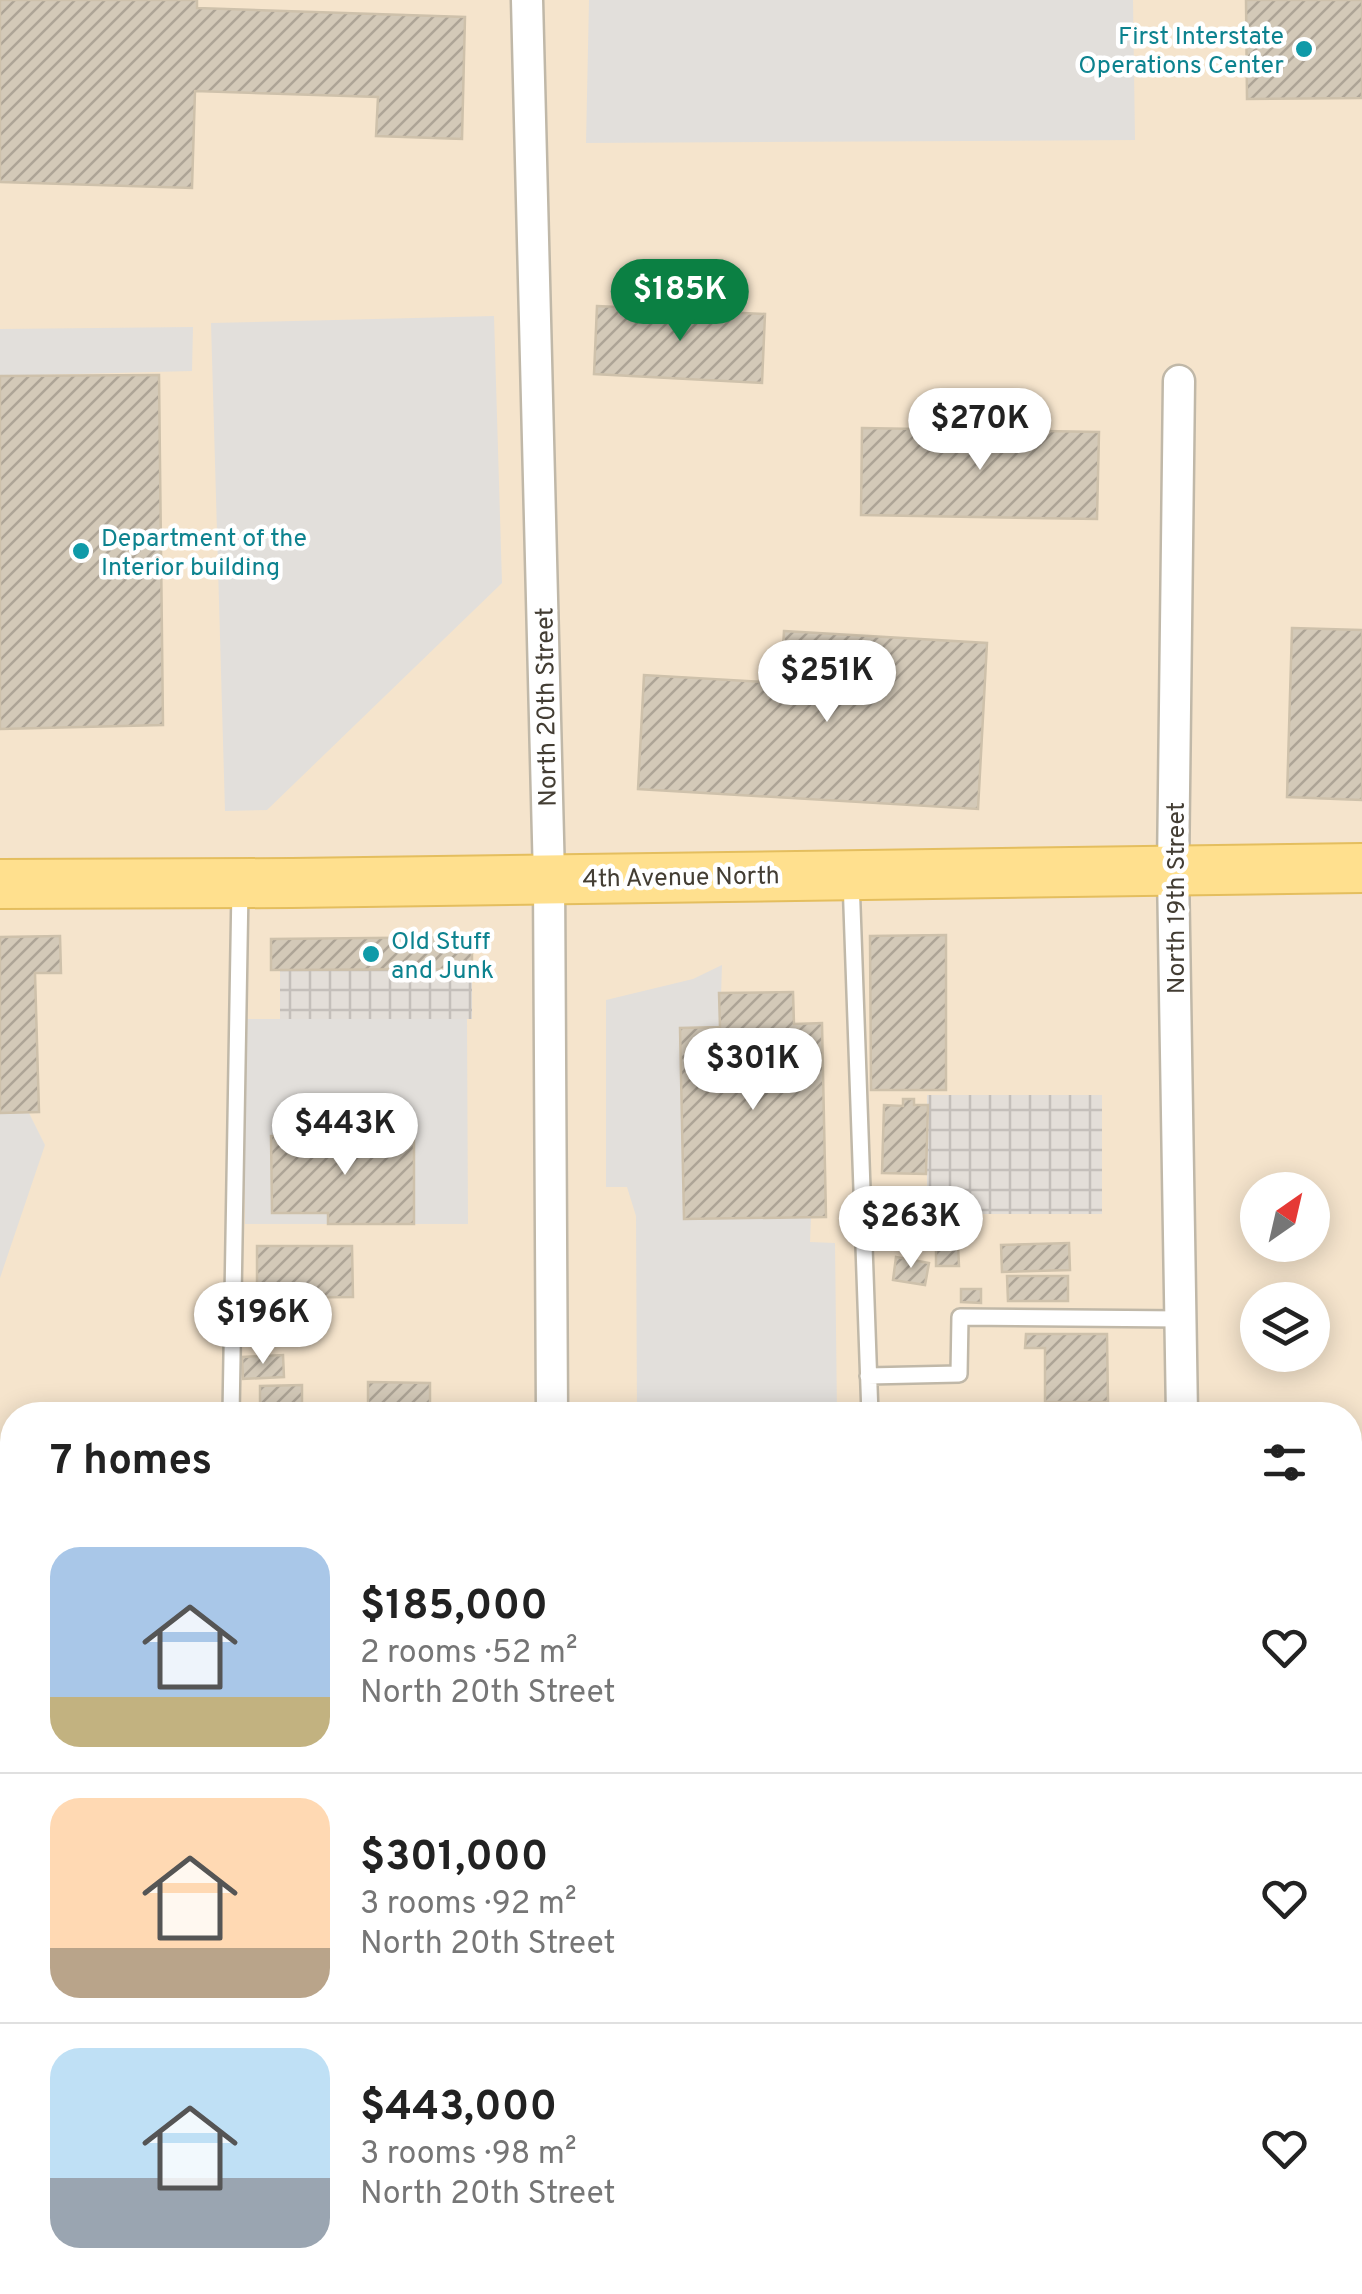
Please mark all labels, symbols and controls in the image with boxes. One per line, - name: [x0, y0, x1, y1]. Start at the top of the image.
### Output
- place label: First Interstate Operations Center: [1078, 22, 1284, 83]
- marker: First Interstate Operations Center: [1293, 38, 1315, 60]
- pin: $185K: [610, 259, 750, 344]
- text: $185K: [633, 271, 727, 311]
- pin: $270K: [910, 388, 1050, 473]
- text: $270K: [930, 400, 1030, 440]
- place label: Department of the Interior building: [101, 524, 307, 585]
- marker: Department of the Interior building: [70, 540, 92, 562]
- street label: North 20th Street: [530, 607, 566, 807]
- pin: $251K: [757, 640, 897, 725]
- text: $251K: [780, 652, 874, 692]
- street label: North 19th Street: [1162, 802, 1194, 994]
- street label: 4th Avenue North: [582, 861, 780, 897]
- place label: Old Stuff and Junk: [391, 927, 494, 988]
- marker: Old Stuff and Junk: [360, 943, 382, 965]
- pin: $301K: [683, 1028, 823, 1113]
- text: $301K: [706, 1040, 800, 1080]
- pin: $443K: [275, 1093, 415, 1178]
- text: $443K: [294, 1105, 396, 1145]
- north arrow: [1240, 1172, 1330, 1262]
- map controls: [1240, 1172, 1330, 1372]
- pin: $263K: [841, 1186, 981, 1271]
- text: $263K: [861, 1198, 961, 1238]
- pin: $196K: [193, 1282, 333, 1367]
- button: layers: [1240, 1282, 1330, 1372]
- text: $196K: [216, 1294, 310, 1334]
- icon: filters: [1257, 1435, 1312, 1490]
- text: 7 homes: [50, 1436, 212, 1489]
- text: $185,000: [360, 1581, 548, 1634]
- icon: home: [130, 1587, 250, 1707]
- icon: heart: [1257, 1620, 1312, 1675]
- text: 2 rooms · 52 m²: [360, 1634, 577, 1674]
- text: North 20th Street: [360, 1674, 616, 1714]
- text: $301,000: [360, 1832, 548, 1885]
- icon: home: [130, 1838, 250, 1958]
- icon: heart: [1257, 1871, 1312, 1926]
- text: 3 rooms · 92 m²: [360, 1885, 577, 1925]
- text: North 20th Street: [360, 1925, 616, 1965]
- text: $443,000: [360, 2082, 557, 2135]
- icon: home: [130, 2088, 250, 2208]
- icon: heart: [1257, 2121, 1312, 2176]
- text: 3 rooms · 98 m²: [360, 2135, 577, 2175]
- text: North 20th Street: [360, 2175, 616, 2215]

